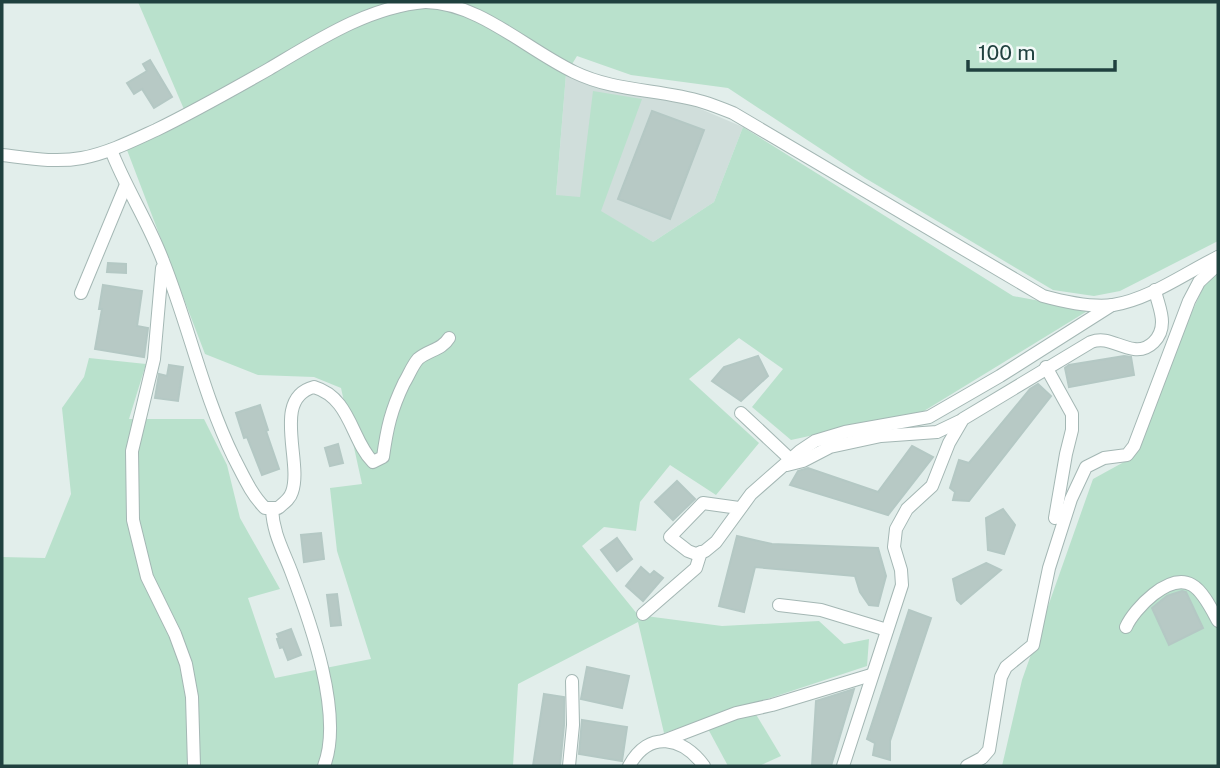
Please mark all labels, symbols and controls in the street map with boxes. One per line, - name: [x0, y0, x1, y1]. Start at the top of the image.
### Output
- scale bar: [968, 28, 1115, 72]
- text: 100 m: [978, 40, 1035, 65]

